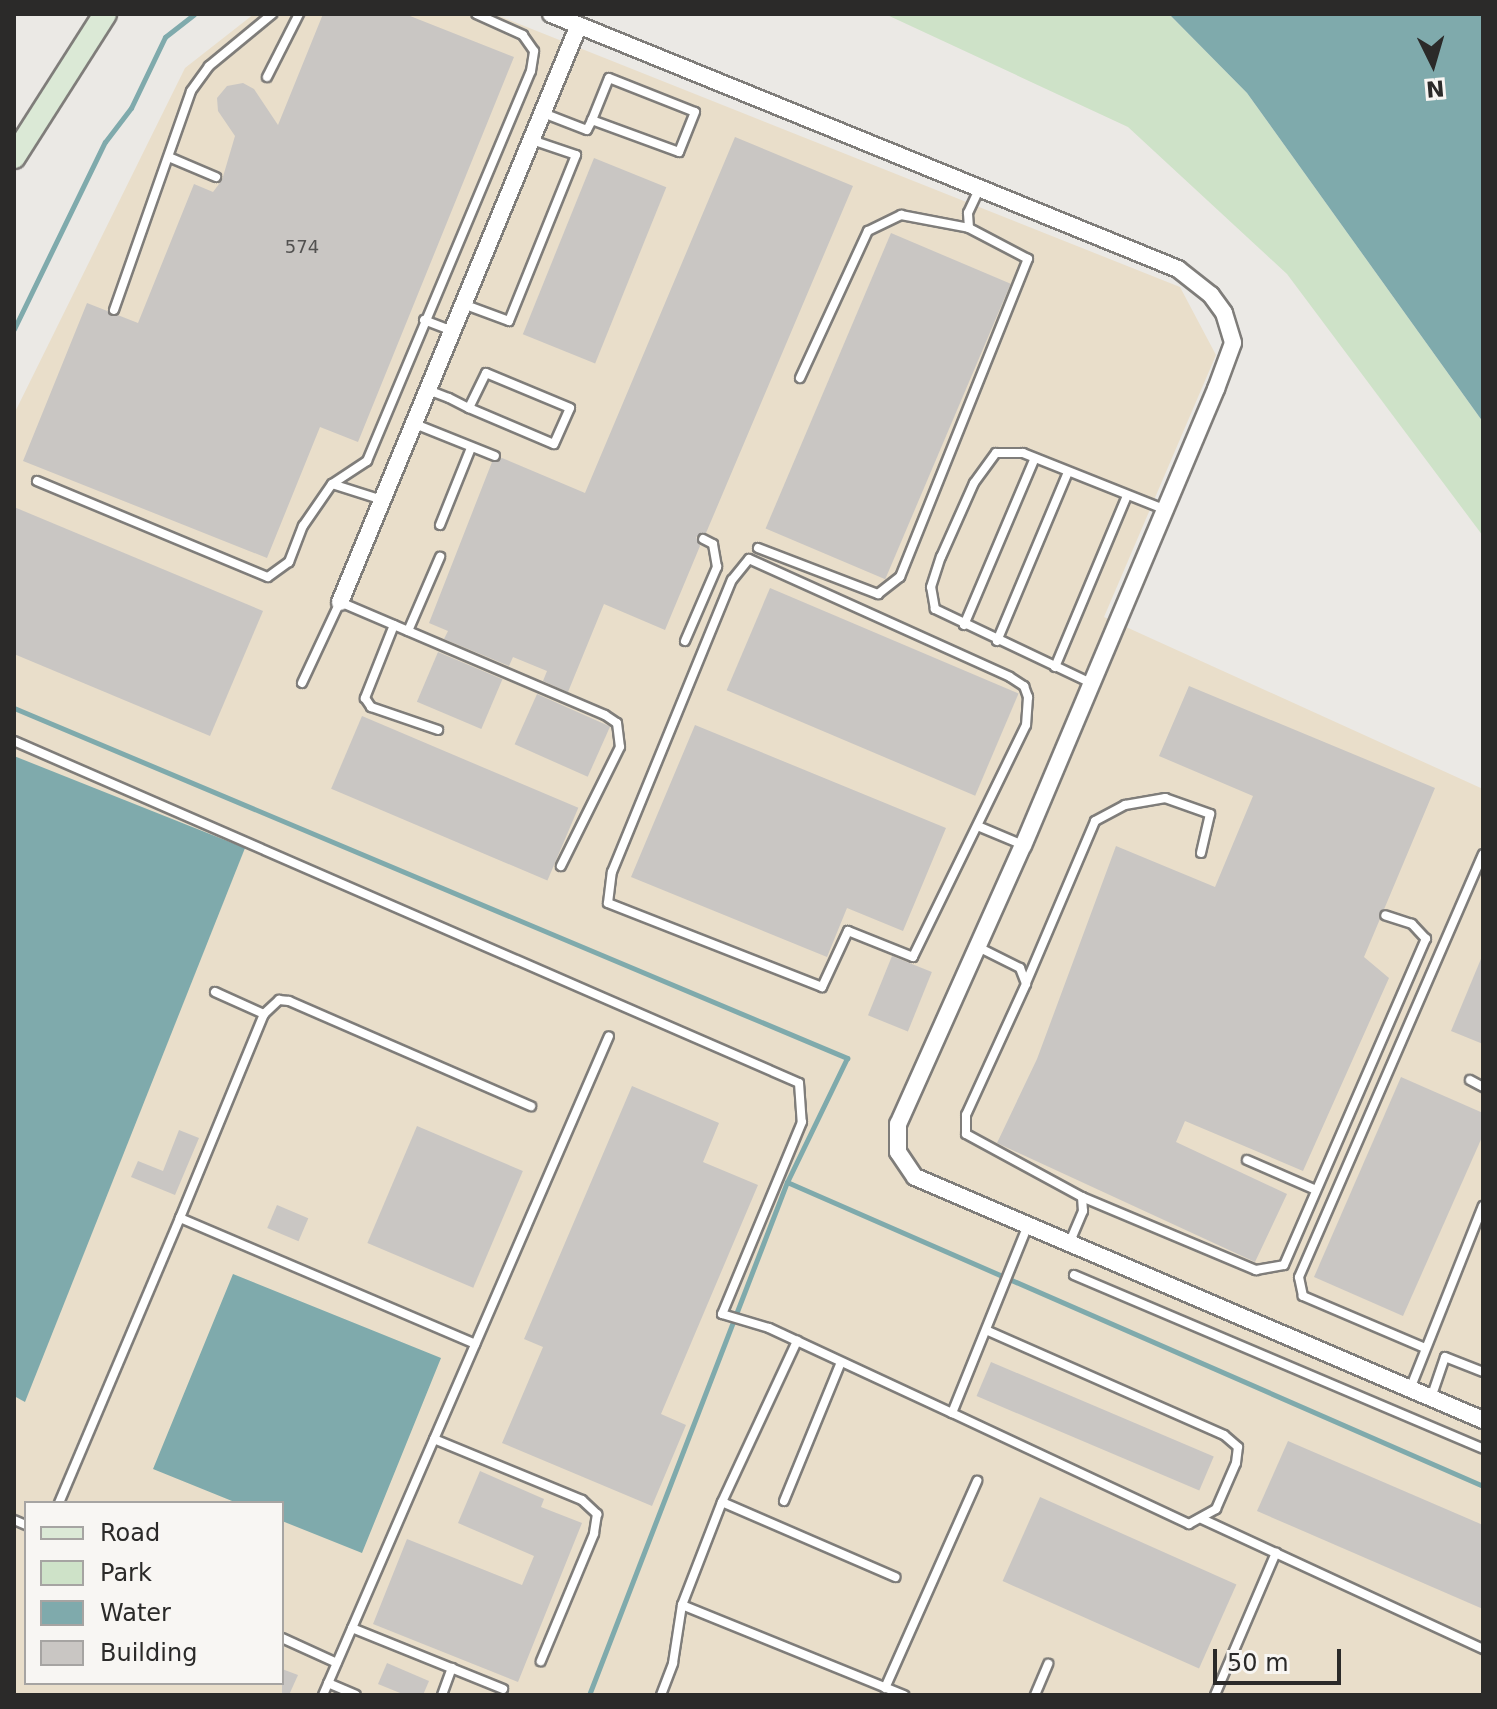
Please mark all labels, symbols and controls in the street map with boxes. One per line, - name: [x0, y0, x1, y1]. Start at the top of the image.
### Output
- north arrow: [1393, 24, 1473, 104]
- text: N: [1425, 75, 1445, 102]
- house number: 574: [285, 236, 319, 258]
- legend: [24, 1501, 284, 1685]
- text: Road: [100, 1519, 160, 1547]
- text: Park: [100, 1559, 152, 1587]
- text: Water: [100, 1599, 171, 1627]
- scale bar: [1217, 1633, 1345, 1683]
- text: Building: [100, 1639, 197, 1667]
- text: 50 m: [1227, 1649, 1289, 1677]

